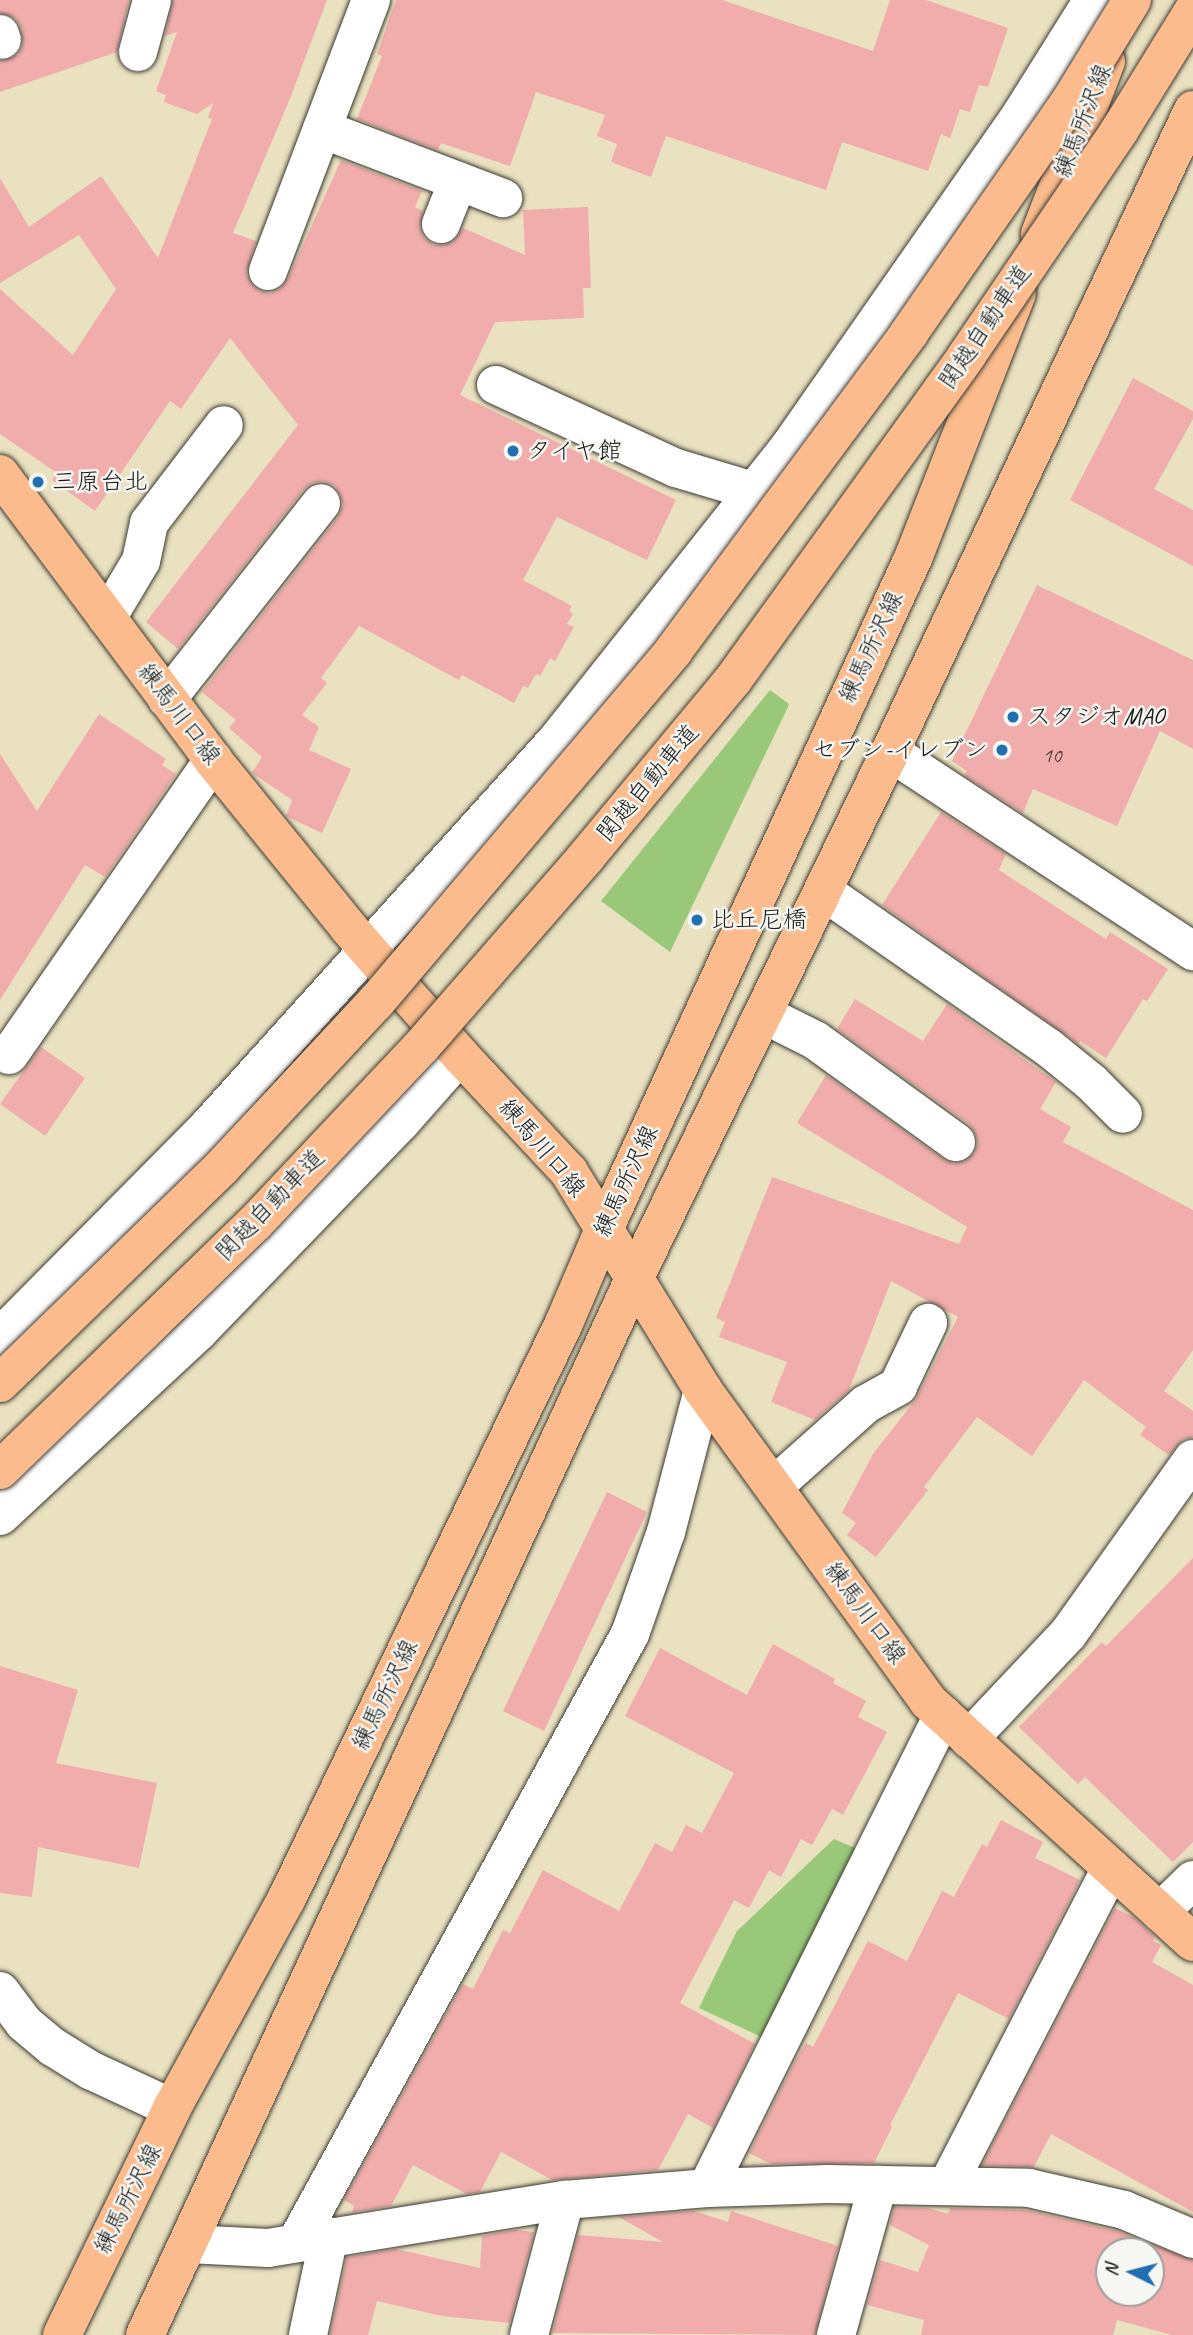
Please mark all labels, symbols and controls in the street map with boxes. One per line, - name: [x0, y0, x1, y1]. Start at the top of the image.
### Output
- street label: 練馬所沢線: [1048, 60, 1118, 182]
- street label: 関越自動車道: [933, 259, 1037, 395]
- place label: タイヤ館: [527, 437, 623, 465]
- marker: タイヤ館: [505, 443, 521, 459]
- place label: 三原台北: [52, 468, 148, 496]
- marker: 三原台北: [30, 474, 46, 490]
- street label: 練馬所沢線: [833, 587, 909, 707]
- street label: 練馬川口線: [131, 657, 227, 771]
- place label: スタジオMAO: [1027, 703, 1164, 731]
- marker: スタジオMAO: [1005, 709, 1021, 725]
- street label: 関越自動車道: [591, 719, 705, 847]
- place label: セブン-イレブン: [812, 736, 988, 764]
- marker: セブン-イレブン: [994, 742, 1010, 758]
- house number: 10: [1043, 742, 1061, 768]
- place label: 比丘尼橋: [711, 906, 807, 934]
- marker: 比丘尼橋: [689, 912, 705, 928]
- street label: 練馬川口線: [492, 1093, 592, 1203]
- street label: 練馬所沢線: [588, 1121, 664, 1241]
- street label: 関越自動車道: [210, 1143, 330, 1267]
- street label: 練馬川口線: [818, 1556, 912, 1670]
- street label: 練馬所沢線: [346, 1635, 424, 1755]
- street label: 練馬所沢線: [88, 2139, 168, 2259]
- north arrow: [1095, 2237, 1165, 2307]
- text: N: [1099, 2263, 1124, 2277]

